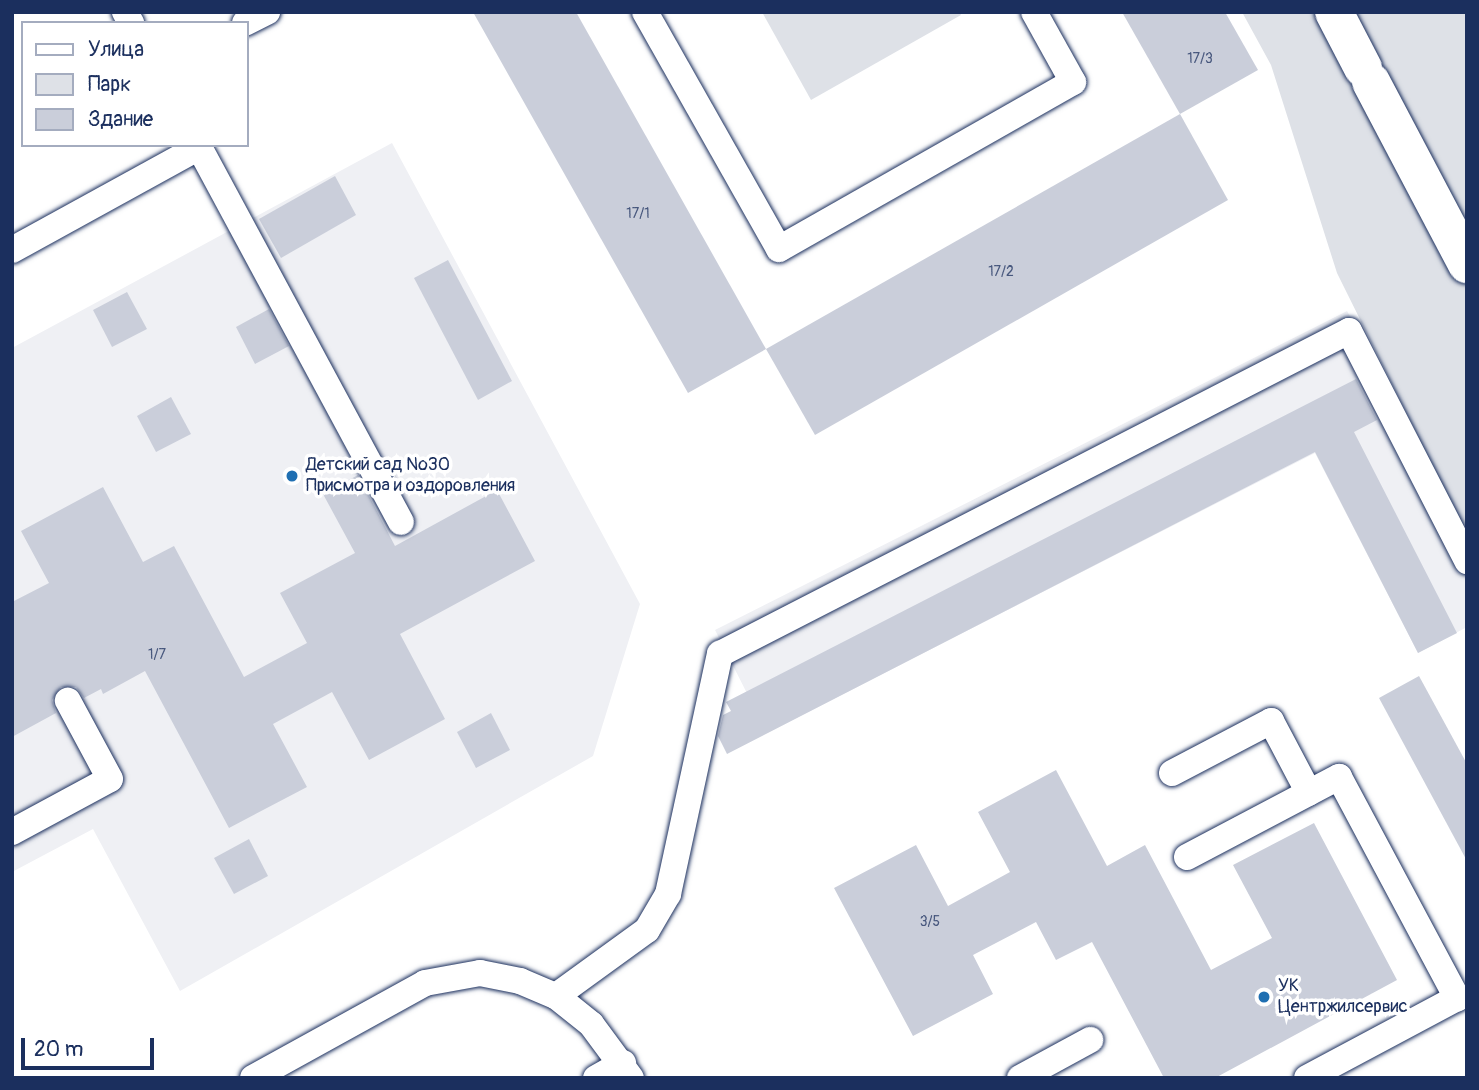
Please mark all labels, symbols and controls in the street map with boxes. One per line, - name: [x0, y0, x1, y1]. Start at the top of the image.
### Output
- legend: [21, 21, 248, 147]
- text: Улица: [88, 36, 144, 63]
- house number: 17/3: [1187, 51, 1213, 67]
- text: Парк: [88, 71, 131, 98]
- text: Здание: [88, 106, 153, 133]
- house number: 17/1: [626, 206, 650, 222]
- house number: 17/2: [988, 264, 1014, 280]
- place label: Детский сад №30 Присмотра и оздоровления: [306, 455, 515, 498]
- marker: Детский сад №30 Присмотра и оздоровления: [284, 468, 300, 484]
- house number: 1/7: [148, 647, 166, 663]
- house number: 3/5: [920, 914, 940, 930]
- place label: УК Центржилсервис: [1278, 976, 1408, 1018]
- marker: УК Центржилсервис: [1256, 989, 1272, 1005]
- scale bar: [24, 1024, 158, 1068]
- text: 20 m: [34, 1036, 83, 1063]

